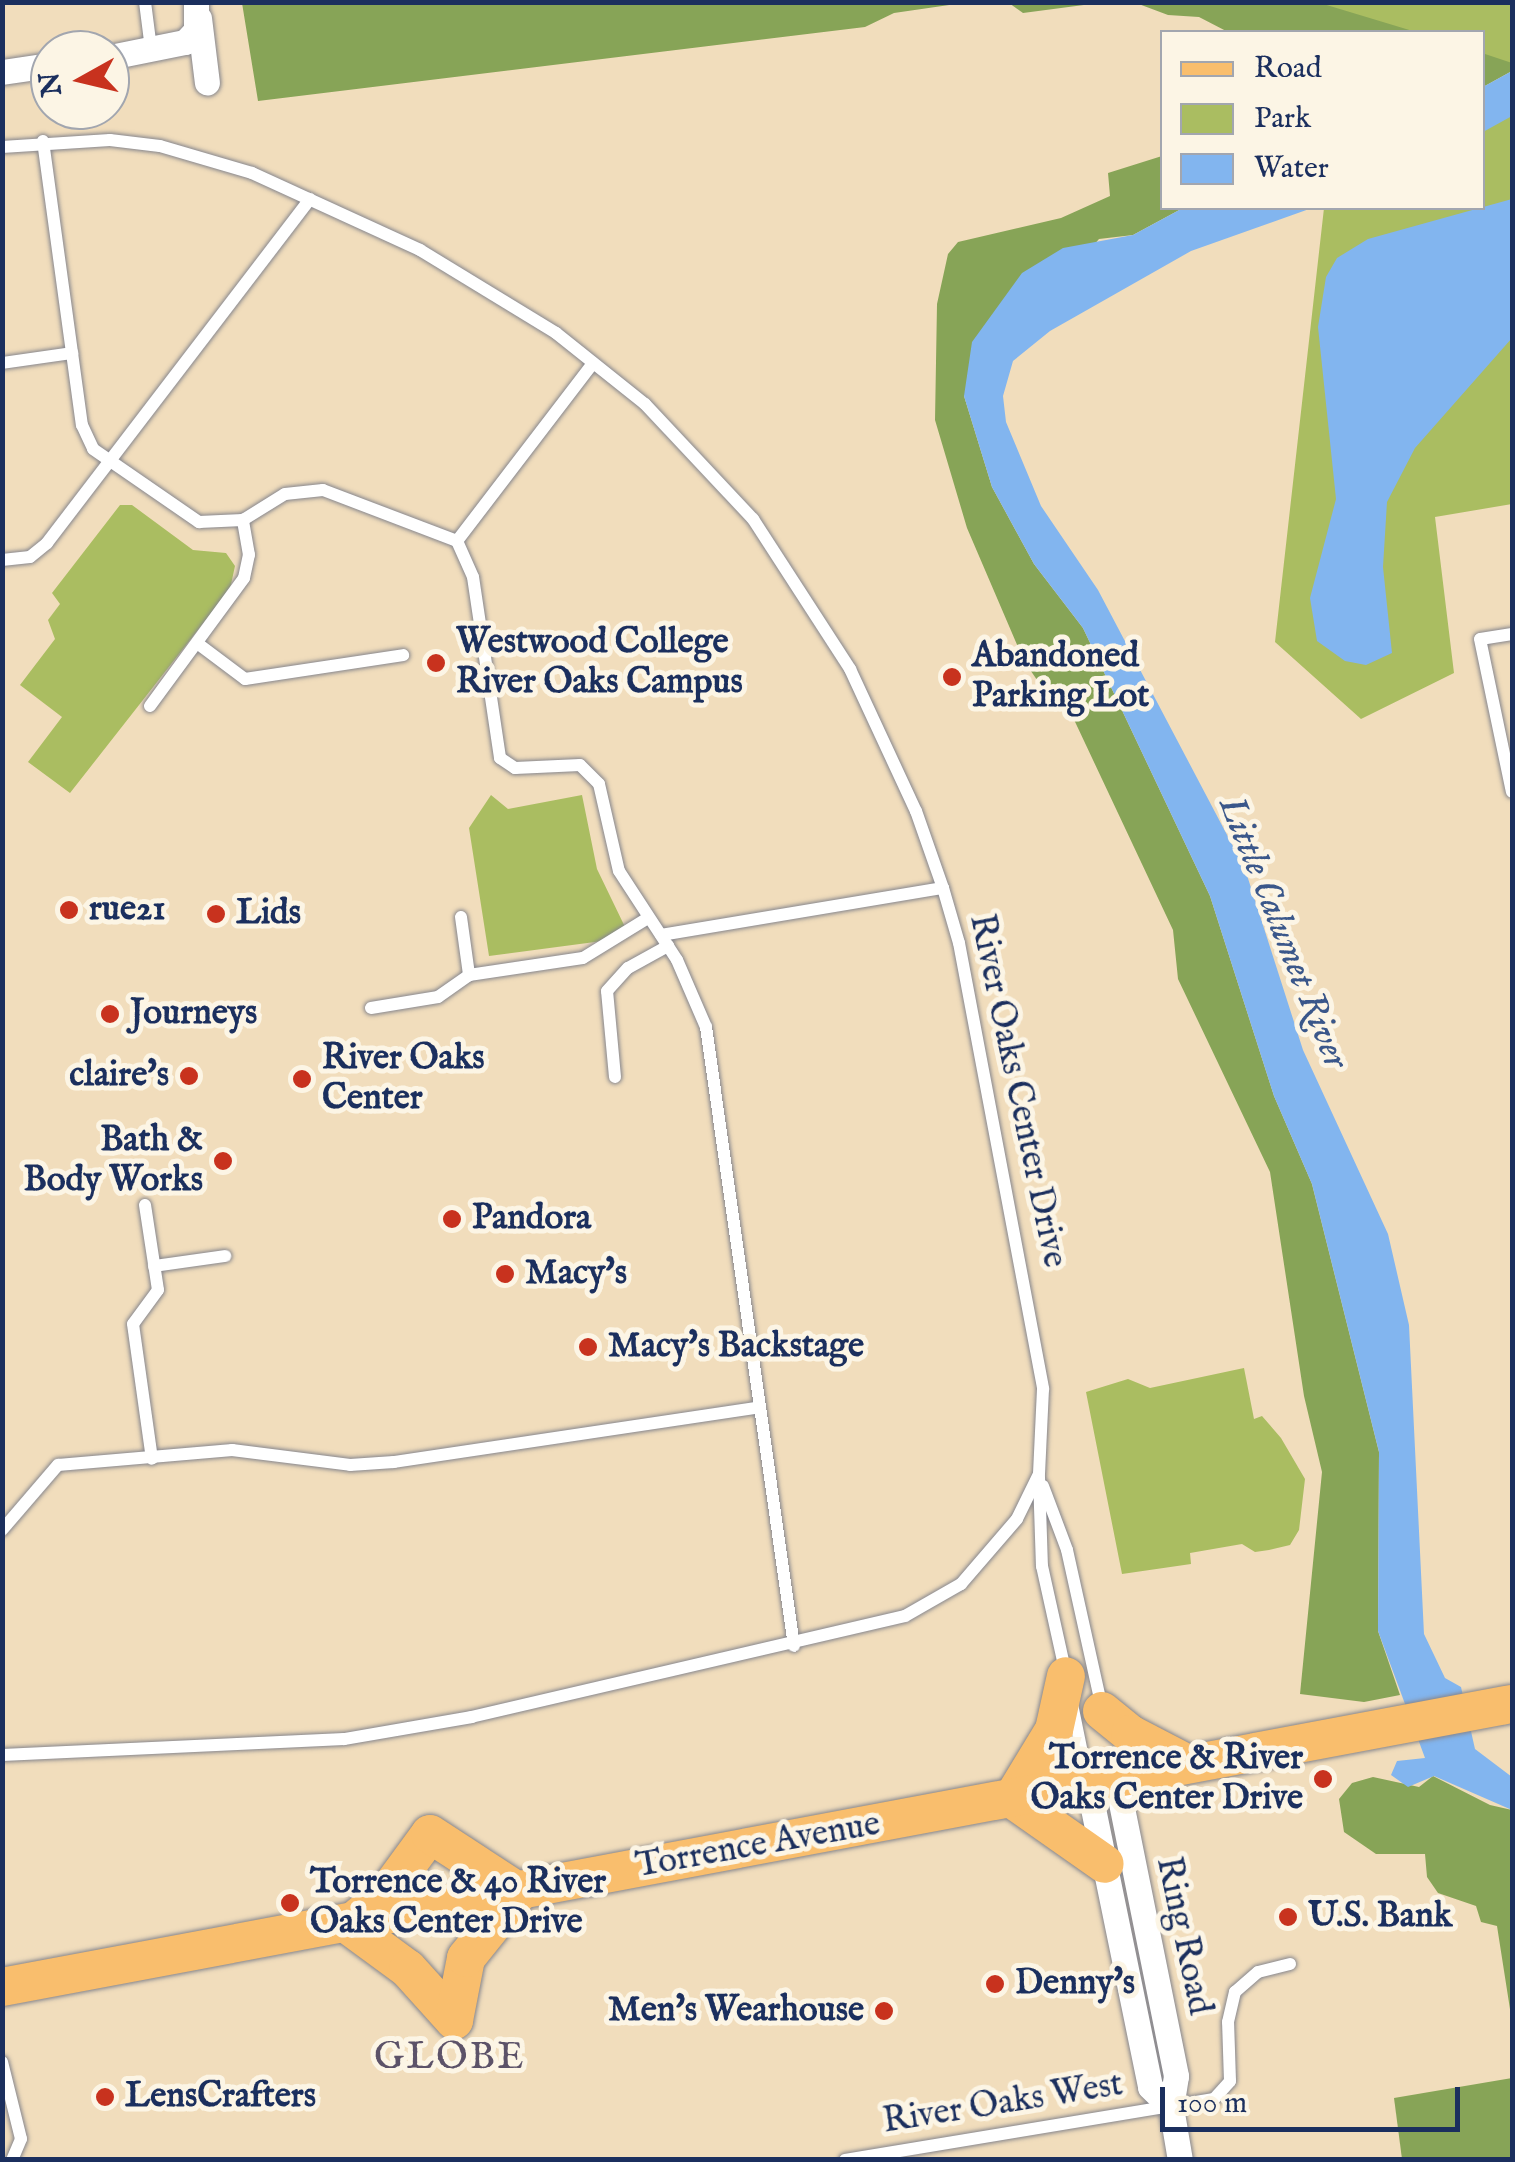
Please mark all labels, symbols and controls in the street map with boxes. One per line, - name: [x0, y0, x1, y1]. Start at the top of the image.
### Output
- north arrow: [30, 30, 130, 130]
- legend: [1160, 30, 1485, 210]
- text: Road: [1254, 50, 1322, 88]
- text: N: [33, 70, 71, 98]
- text: Park: [1254, 100, 1311, 138]
- text: Water: [1254, 150, 1329, 188]
- place label: Westwood College River Oaks Campus: [456, 622, 743, 704]
- place label: Abandoned Parking Lot: [972, 636, 1149, 718]
- marker: Westwood College River Oaks Campus: [425, 652, 447, 674]
- marker: Abandoned Parking Lot: [941, 666, 963, 688]
- water label: Little Calumet River: [1207, 790, 1357, 1076]
- place label: rue21: [89, 889, 166, 931]
- place label: Lids: [236, 893, 301, 935]
- marker: rue21: [58, 899, 80, 921]
- marker: Lids: [205, 903, 227, 925]
- street label: River Oaks Center Drive: [959, 911, 1075, 1271]
- place label: Journeys: [130, 993, 257, 1035]
- marker: Journeys: [99, 1003, 121, 1025]
- place label: River Oaks Center: [322, 1038, 485, 1120]
- place label: claire's: [69, 1055, 169, 1097]
- marker: claire's: [178, 1065, 200, 1087]
- marker: River Oaks Center: [291, 1068, 313, 1090]
- place label: Bath & Body Works: [24, 1120, 203, 1202]
- marker: Bath & Body Works: [212, 1150, 234, 1172]
- place label: Pandora: [472, 1198, 591, 1240]
- marker: Pandora: [441, 1208, 463, 1230]
- place label: Macy's: [525, 1253, 627, 1295]
- marker: Macy's: [494, 1263, 516, 1285]
- place label: Macy's Backstage: [608, 1326, 864, 1368]
- marker: Macy's Backstage: [577, 1336, 599, 1358]
- place label: Torrence & River Oaks Center Drive: [1030, 1738, 1303, 1820]
- marker: Torrence & River Oaks Center Drive: [1312, 1768, 1334, 1790]
- street label: Torrence Avenue: [633, 1804, 883, 1888]
- street label: Ring Road: [1146, 1853, 1220, 2019]
- place label: Torrence & 40 River Oaks Center Drive: [310, 1862, 606, 1944]
- marker: Torrence & 40 River Oaks Center Drive: [279, 1892, 301, 1914]
- place label: U.S. Bank: [1308, 1896, 1452, 1938]
- marker: U.S. Bank: [1277, 1906, 1299, 1928]
- place label: Denny's: [1015, 1963, 1135, 2005]
- marker: Denny's: [984, 1973, 1006, 1995]
- place label: Men's Wearhouse: [608, 1990, 864, 2032]
- marker: Men's Wearhouse: [873, 2000, 895, 2022]
- district label: GLOBE: [374, 2036, 526, 2082]
- street label: River Oaks West: [880, 2064, 1126, 2144]
- scale bar: [1165, 2067, 1465, 2129]
- place label: LensCrafters: [125, 2076, 316, 2118]
- text: 100 m: [1177, 2085, 1247, 2123]
- marker: LensCrafters: [94, 2086, 116, 2108]

